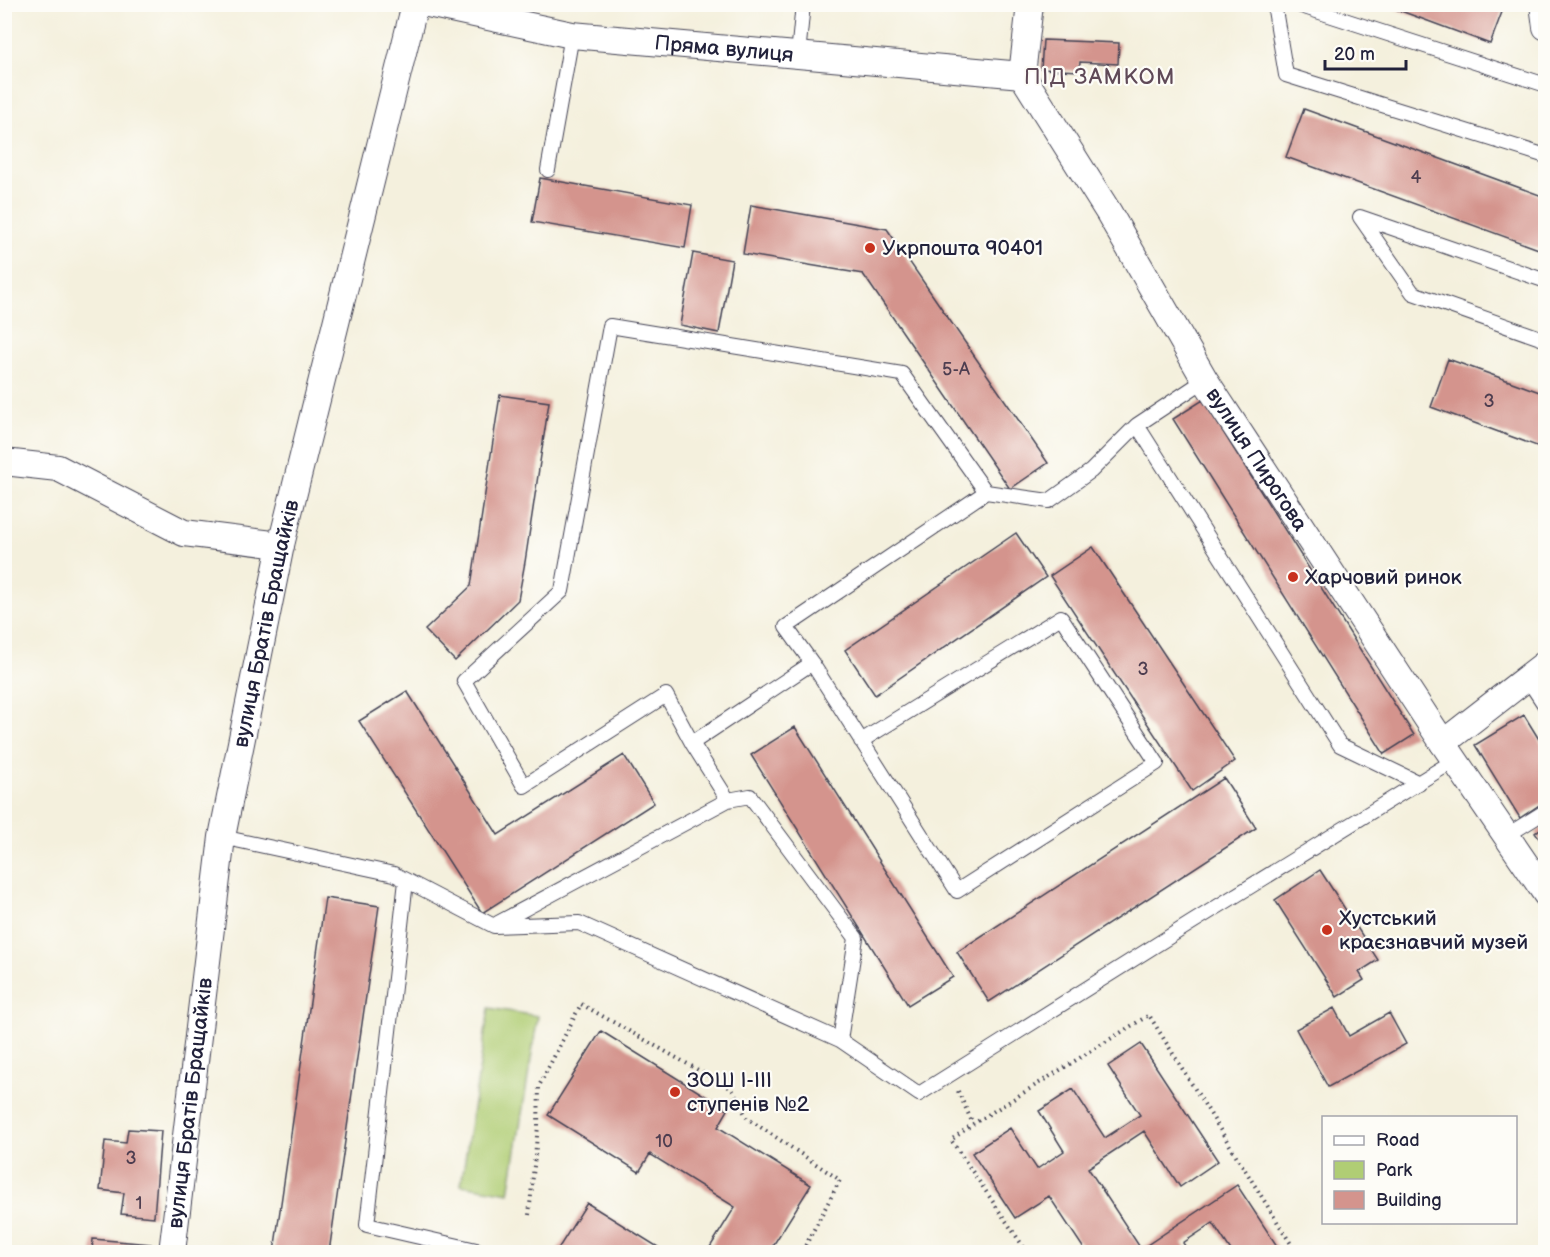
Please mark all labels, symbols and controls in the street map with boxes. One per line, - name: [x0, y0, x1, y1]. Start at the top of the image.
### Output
- street label: Пряма вулиця: [653, 30, 795, 67]
- scale bar: [1325, 33, 1406, 71]
- text: 20 m: [1334, 44, 1375, 65]
- district label: ПІД ЗАМКОМ: [1024, 64, 1176, 91]
- house number: 4: [1411, 167, 1422, 188]
- place label: Укрпошта 90401: [882, 236, 1043, 261]
- marker: Укрпошта 90401: [863, 241, 877, 255]
- house number: 5-А: [942, 359, 970, 380]
- street label: вулиця Пирогова: [1201, 383, 1313, 536]
- house number: 3: [1483, 391, 1495, 412]
- street label: вулиця Братів Бращайків: [228, 497, 304, 749]
- place label: Харчовий ринок: [1305, 565, 1462, 590]
- marker: Харчовий ринок: [1286, 570, 1300, 584]
- house number: 3: [1137, 659, 1149, 680]
- place label: Хустський краєзнавчий музей: [1339, 906, 1528, 955]
- marker: Хустський краєзнавчий музей: [1320, 923, 1334, 937]
- street label: вулиця Братів Бращайків: [162, 976, 217, 1230]
- place label: ЗОШ І-ІІІ ступенів №2: [687, 1068, 810, 1117]
- marker: ЗОШ І-ІІІ ступенів №2: [668, 1085, 682, 1099]
- legend: [1322, 1116, 1517, 1224]
- text: Road: [1376, 1130, 1420, 1151]
- house number: 10: [655, 1131, 673, 1152]
- house number: 3: [125, 1148, 137, 1169]
- text: Park: [1376, 1160, 1412, 1181]
- text: Building: [1376, 1190, 1442, 1211]
- house number: 1: [136, 1193, 142, 1214]

